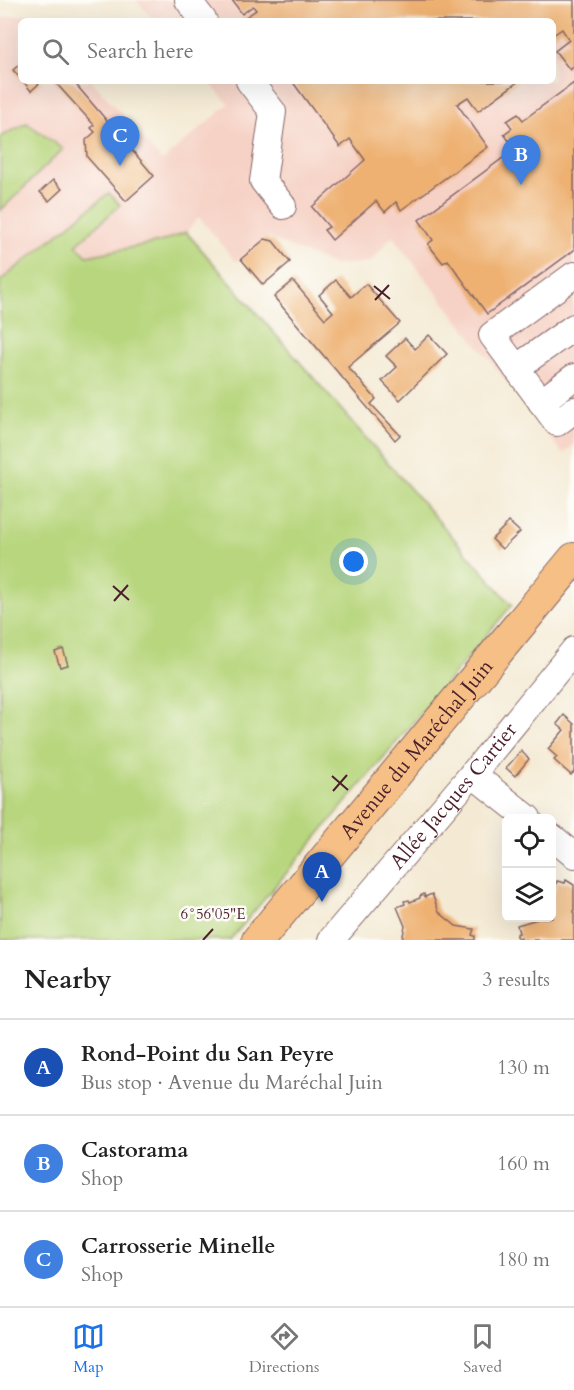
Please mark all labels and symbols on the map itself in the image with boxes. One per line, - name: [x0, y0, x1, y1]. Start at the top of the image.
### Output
- pin: C: [100, 116, 140, 166]
- pin: B: [502, 136, 540, 185]
- your location: [339, 547, 368, 576]
- street label: Avenue du Maréchal Juin: [333, 653, 500, 845]
- street label: Allée Jacques Cartier: [383, 716, 524, 875]
- pin: A: [302, 852, 342, 902]
- text: 6°56'05"E: [181, 904, 245, 924]

